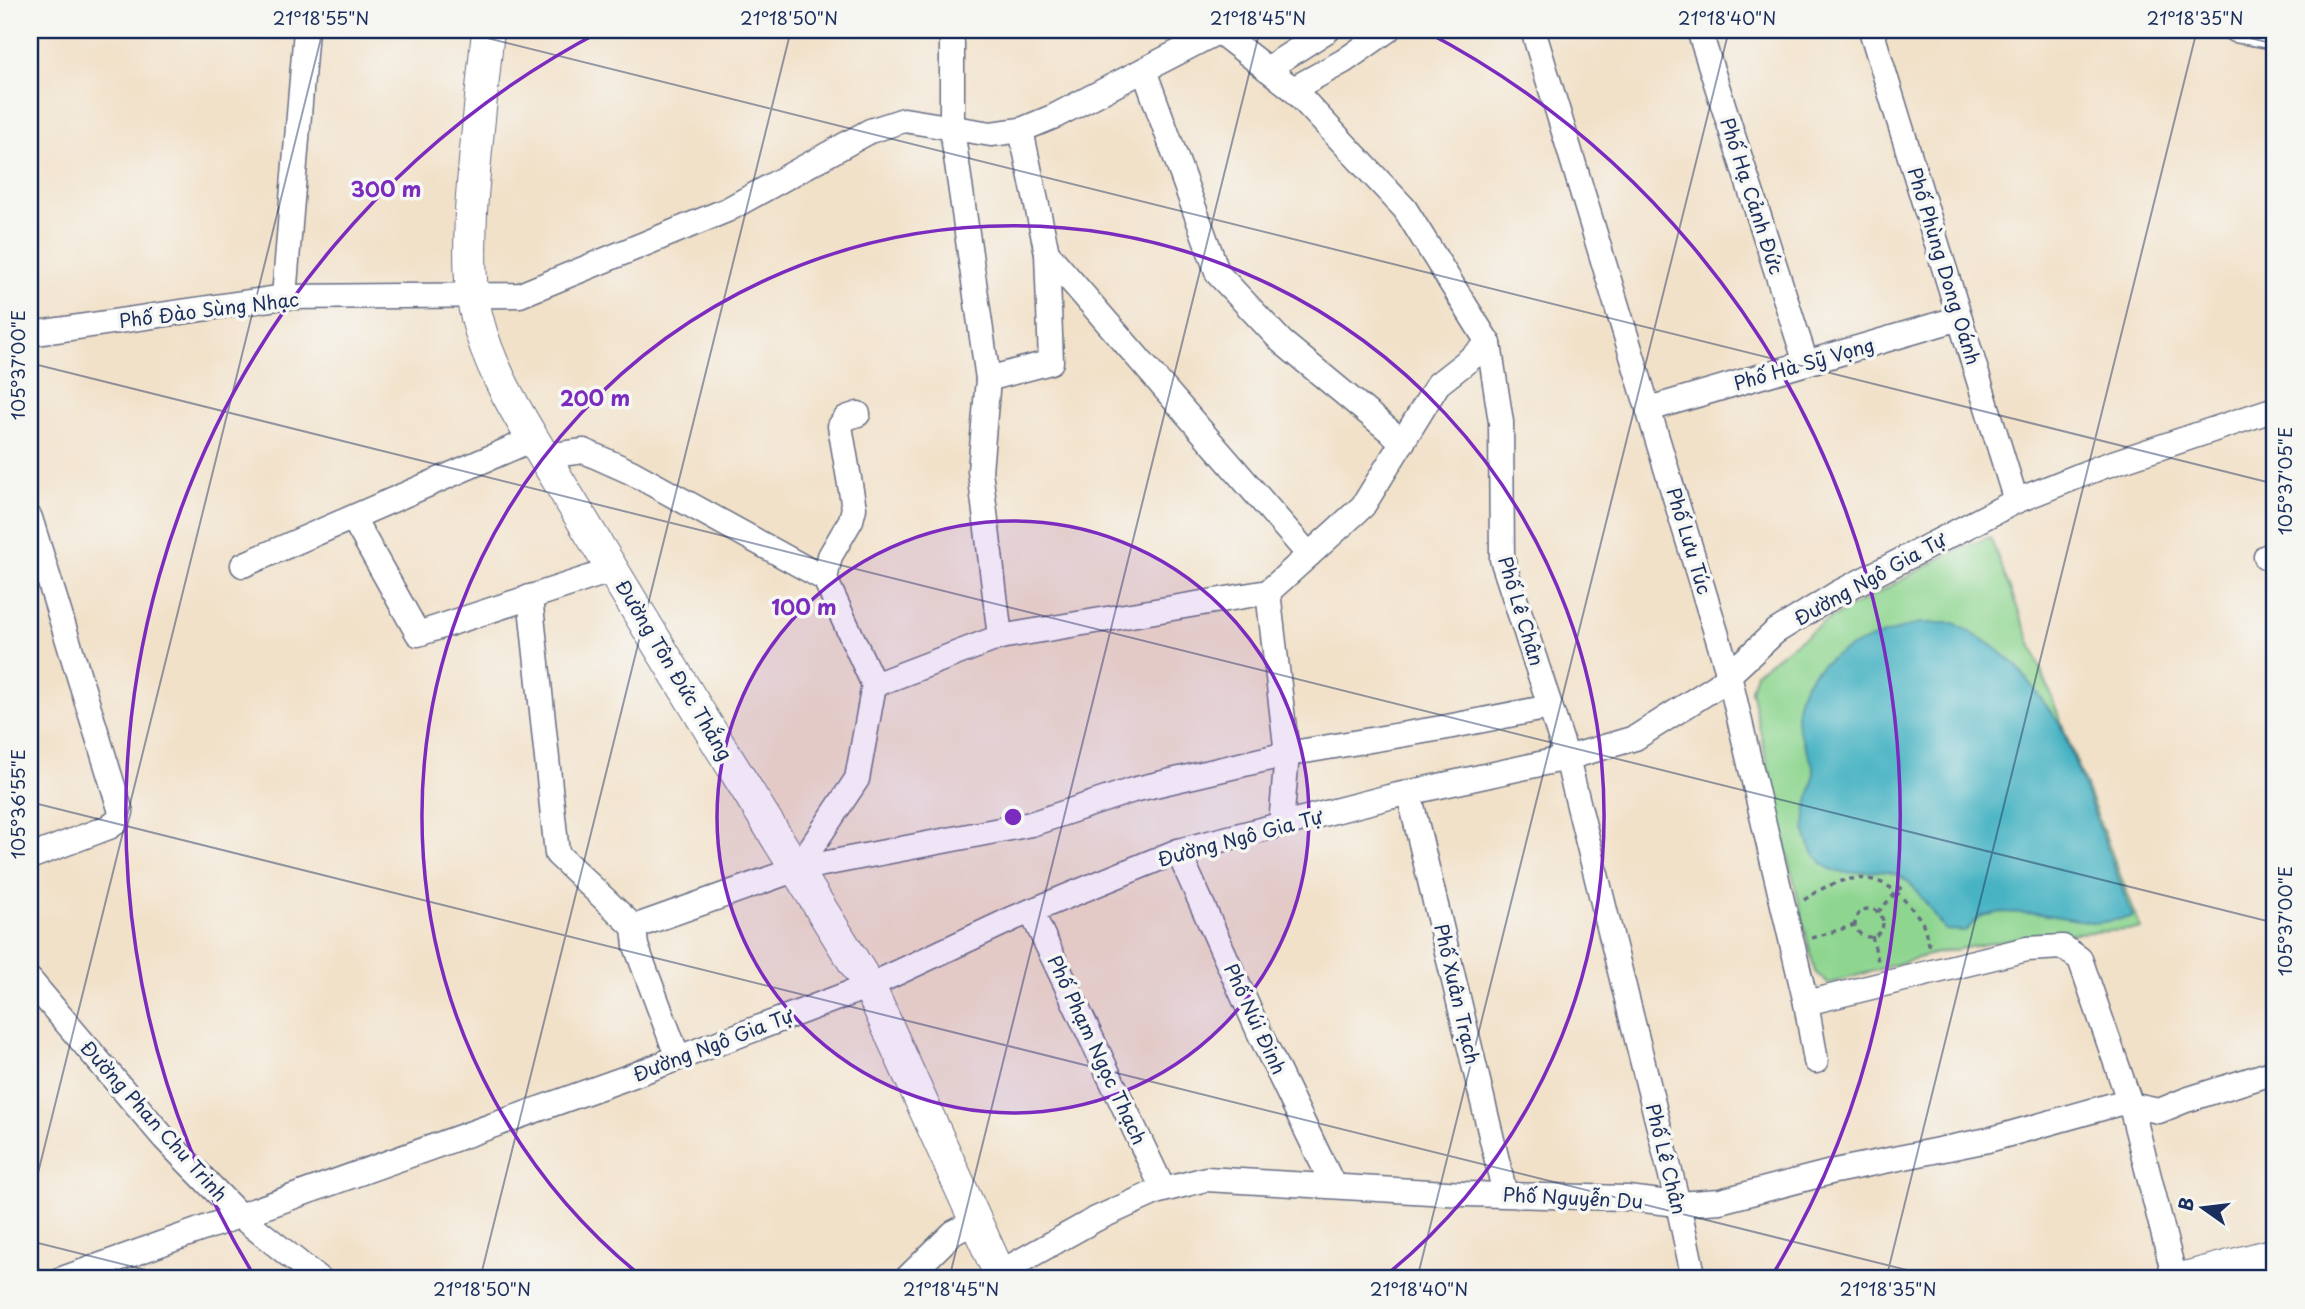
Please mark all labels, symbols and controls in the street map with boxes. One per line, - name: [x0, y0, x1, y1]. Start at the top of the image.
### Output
- text: 21°18'55"N: [273, 4, 369, 31]
- text: 21°18'50"N: [740, 4, 838, 31]
- text: 21°18'45"N: [1210, 4, 1306, 31]
- text: 21°18'40"N: [1678, 4, 1776, 31]
- text: 21°18'35"N: [2146, 4, 2244, 31]
- street label: Phố Hạ Cảnh Đức: [1714, 114, 1792, 278]
- street label: Phố Phùng Dong Oánh: [1902, 163, 1988, 368]
- text: 300 m: [351, 172, 421, 204]
- street label: Phố Đào Sùng Nhạc: [117, 284, 300, 334]
- text: 105°37'00"E: [4, 310, 31, 420]
- street label: Phố Hà Sỹ Vọng: [1730, 330, 1877, 397]
- text: 200 m: [560, 381, 630, 413]
- text: 105°37'05"E: [2271, 427, 2298, 535]
- street label: Phố Lưu Túc: [1660, 484, 1720, 598]
- street label: Đường Ngô Gia Tự: [1789, 524, 1952, 631]
- street label: Phố Lê Chân: [1492, 553, 1552, 669]
- street label: Đường Tôn Đức Thắng: [610, 574, 740, 765]
- text: 100 m: [771, 590, 837, 622]
- text: 105°36'55"E: [4, 749, 31, 859]
- street label: Đường Ngô Gia Tự: [1154, 801, 1327, 872]
- centre of rings: [1001, 805, 1025, 829]
- text: 105°37'00"E: [2271, 866, 2298, 976]
- street label: Phố Xuân Trạch: [1428, 921, 1488, 1067]
- street label: Phố Phạm Ngọc Thạch: [1042, 950, 1154, 1149]
- street label: Phố Núi Đinh: [1218, 959, 1294, 1079]
- street label: Đường Ngô Gia Tự: [629, 1000, 798, 1088]
- street label: Đường Phan Chu Trinh: [75, 1034, 235, 1207]
- street label: Phố Lê Chân: [1640, 1100, 1694, 1217]
- north arrow: [2168, 1172, 2238, 1242]
- street label: Phố Nguyễn Du: [1502, 1179, 1644, 1215]
- text: B: [2170, 1194, 2201, 1213]
- text: 21°18'50"N: [433, 1275, 531, 1302]
- text: 21°18'45"N: [903, 1275, 999, 1302]
- text: 21°18'40"N: [1370, 1275, 1468, 1302]
- text: 21°18'35"N: [1839, 1275, 1937, 1302]

